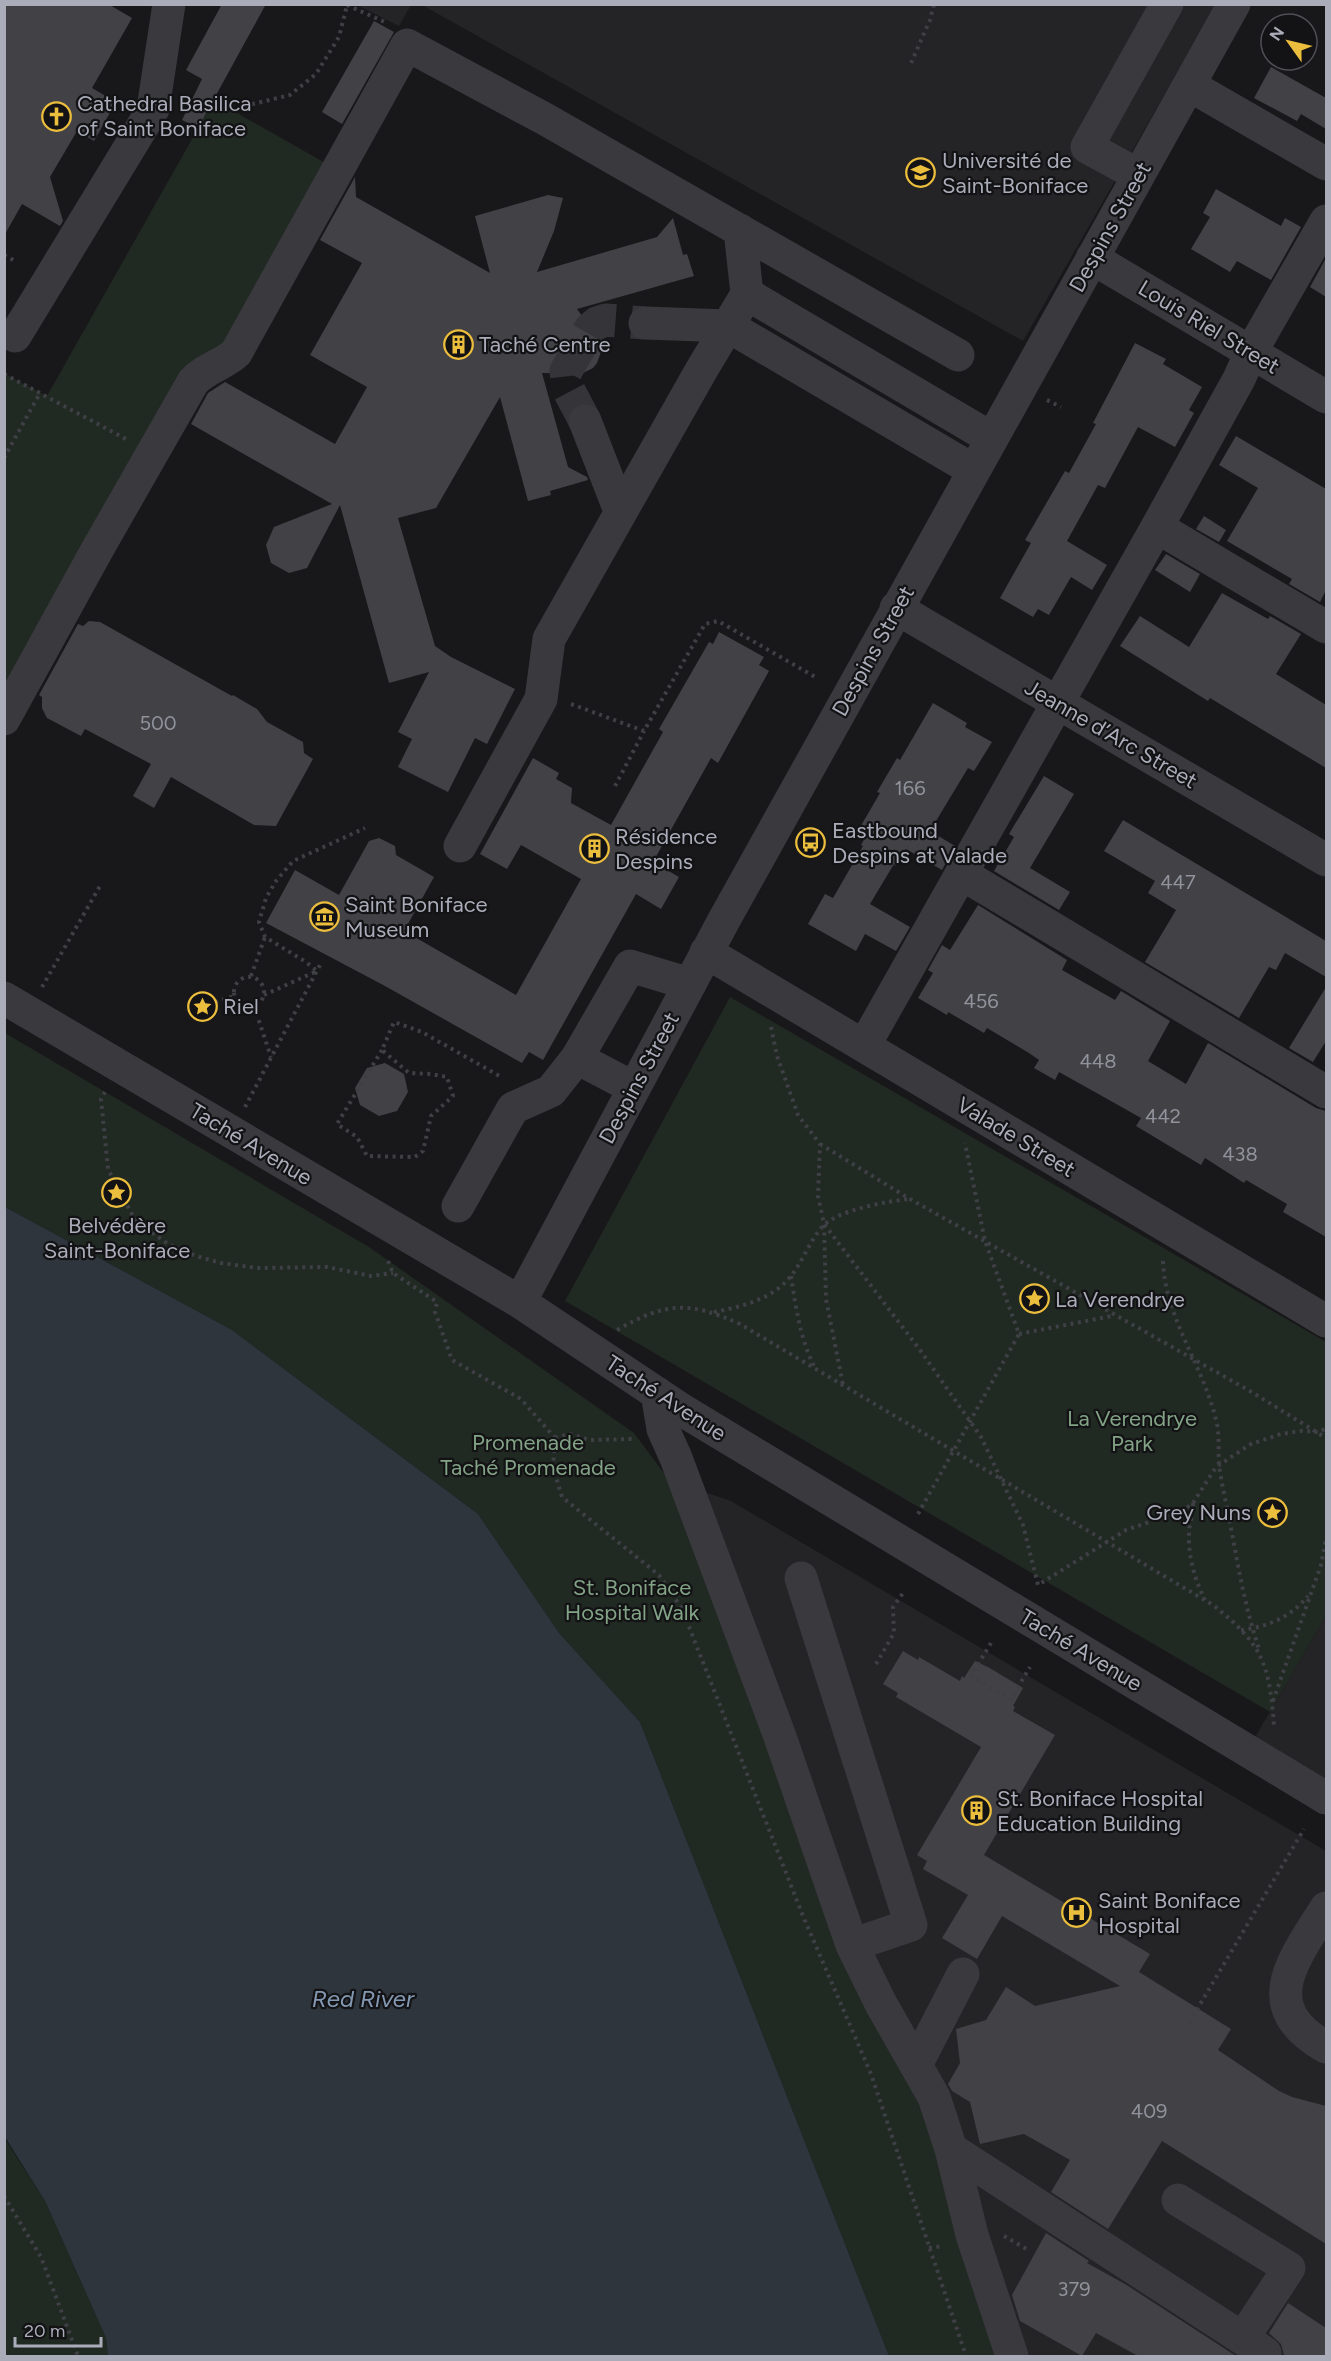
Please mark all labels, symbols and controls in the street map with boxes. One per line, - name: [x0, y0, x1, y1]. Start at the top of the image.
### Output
- north arrow: [1259, 12, 1319, 72]
- text: N: [1266, 23, 1288, 44]
- place label: Cathedral Basilica of Saint Boniface: [77, 90, 252, 142]
- church icon: Cathedral Basilica of Saint Boniface: [40, 100, 72, 132]
- place label: Université de Saint-Boniface: [942, 147, 1088, 199]
- school or university icon: Université de Saint-Boniface: [905, 157, 937, 189]
- street label: Despins Street: [1063, 157, 1157, 297]
- street label: Louis Riel Street: [1133, 274, 1285, 380]
- building icon: Taché Centre: [442, 328, 474, 360]
- place label: Taché Centre: [479, 331, 611, 358]
- street label: Despins Street: [826, 581, 920, 721]
- street label: Jeanne d’Arc Street: [1020, 674, 1202, 794]
- house number: 500: [139, 711, 177, 735]
- house number: 166: [895, 776, 925, 800]
- place label: Eastbound Despins at Valade: [832, 817, 1007, 869]
- place label: Résidence Despins: [615, 823, 717, 875]
- bus stop icon: Eastbound Despins at Valade: [795, 827, 827, 859]
- building icon: Résidence Despins: [578, 833, 610, 865]
- house number: 447: [1160, 870, 1196, 894]
- place label: Saint Boniface Museum: [345, 891, 488, 943]
- museum icon: Saint Boniface Museum: [308, 901, 340, 933]
- house number: 456: [963, 989, 999, 1013]
- place icon: Riel: [186, 990, 218, 1022]
- place label: Riel: [223, 993, 259, 1020]
- street label: Despins Street: [593, 1008, 685, 1148]
- house number: 448: [1079, 1049, 1117, 1073]
- street label: Valade Street: [952, 1091, 1080, 1183]
- street label: Taché Avenue: [185, 1097, 317, 1191]
- house number: 442: [1145, 1104, 1181, 1128]
- house number: 438: [1222, 1142, 1258, 1166]
- place icon: Belvédère Saint-Boniface: [101, 1177, 133, 1209]
- place label: Belvédère Saint-Boniface: [44, 1212, 190, 1264]
- place icon: La Verendrye: [1018, 1283, 1050, 1315]
- place label: La Verendrye: [1055, 1286, 1185, 1313]
- street label: Taché Avenue: [601, 1349, 731, 1447]
- park label: La Verendrye Park: [1067, 1405, 1197, 1457]
- park label: Promenade Taché Promenade: [440, 1429, 616, 1481]
- place icon: Grey Nuns: [1256, 1496, 1288, 1528]
- place label: Grey Nuns: [1146, 1499, 1251, 1526]
- park label: St. Boniface Hospital Walk: [565, 1574, 700, 1626]
- street label: Taché Avenue: [1015, 1603, 1147, 1697]
- place label: St. Boniface Hospital Education Building: [997, 1785, 1203, 1837]
- building icon: St. Boniface Hospital Education Building: [960, 1795, 992, 1827]
- place label: Saint Boniface Hospital: [1098, 1887, 1241, 1939]
- hospital icon: Saint Boniface Hospital: [1061, 1897, 1093, 1929]
- water label: Red River: [312, 1984, 415, 2013]
- house number: 409: [1131, 2099, 1167, 2123]
- house number: 379: [1058, 2277, 1090, 2301]
- scale bar: [15, 2310, 100, 2348]
- text: 20 m: [24, 2320, 65, 2342]

